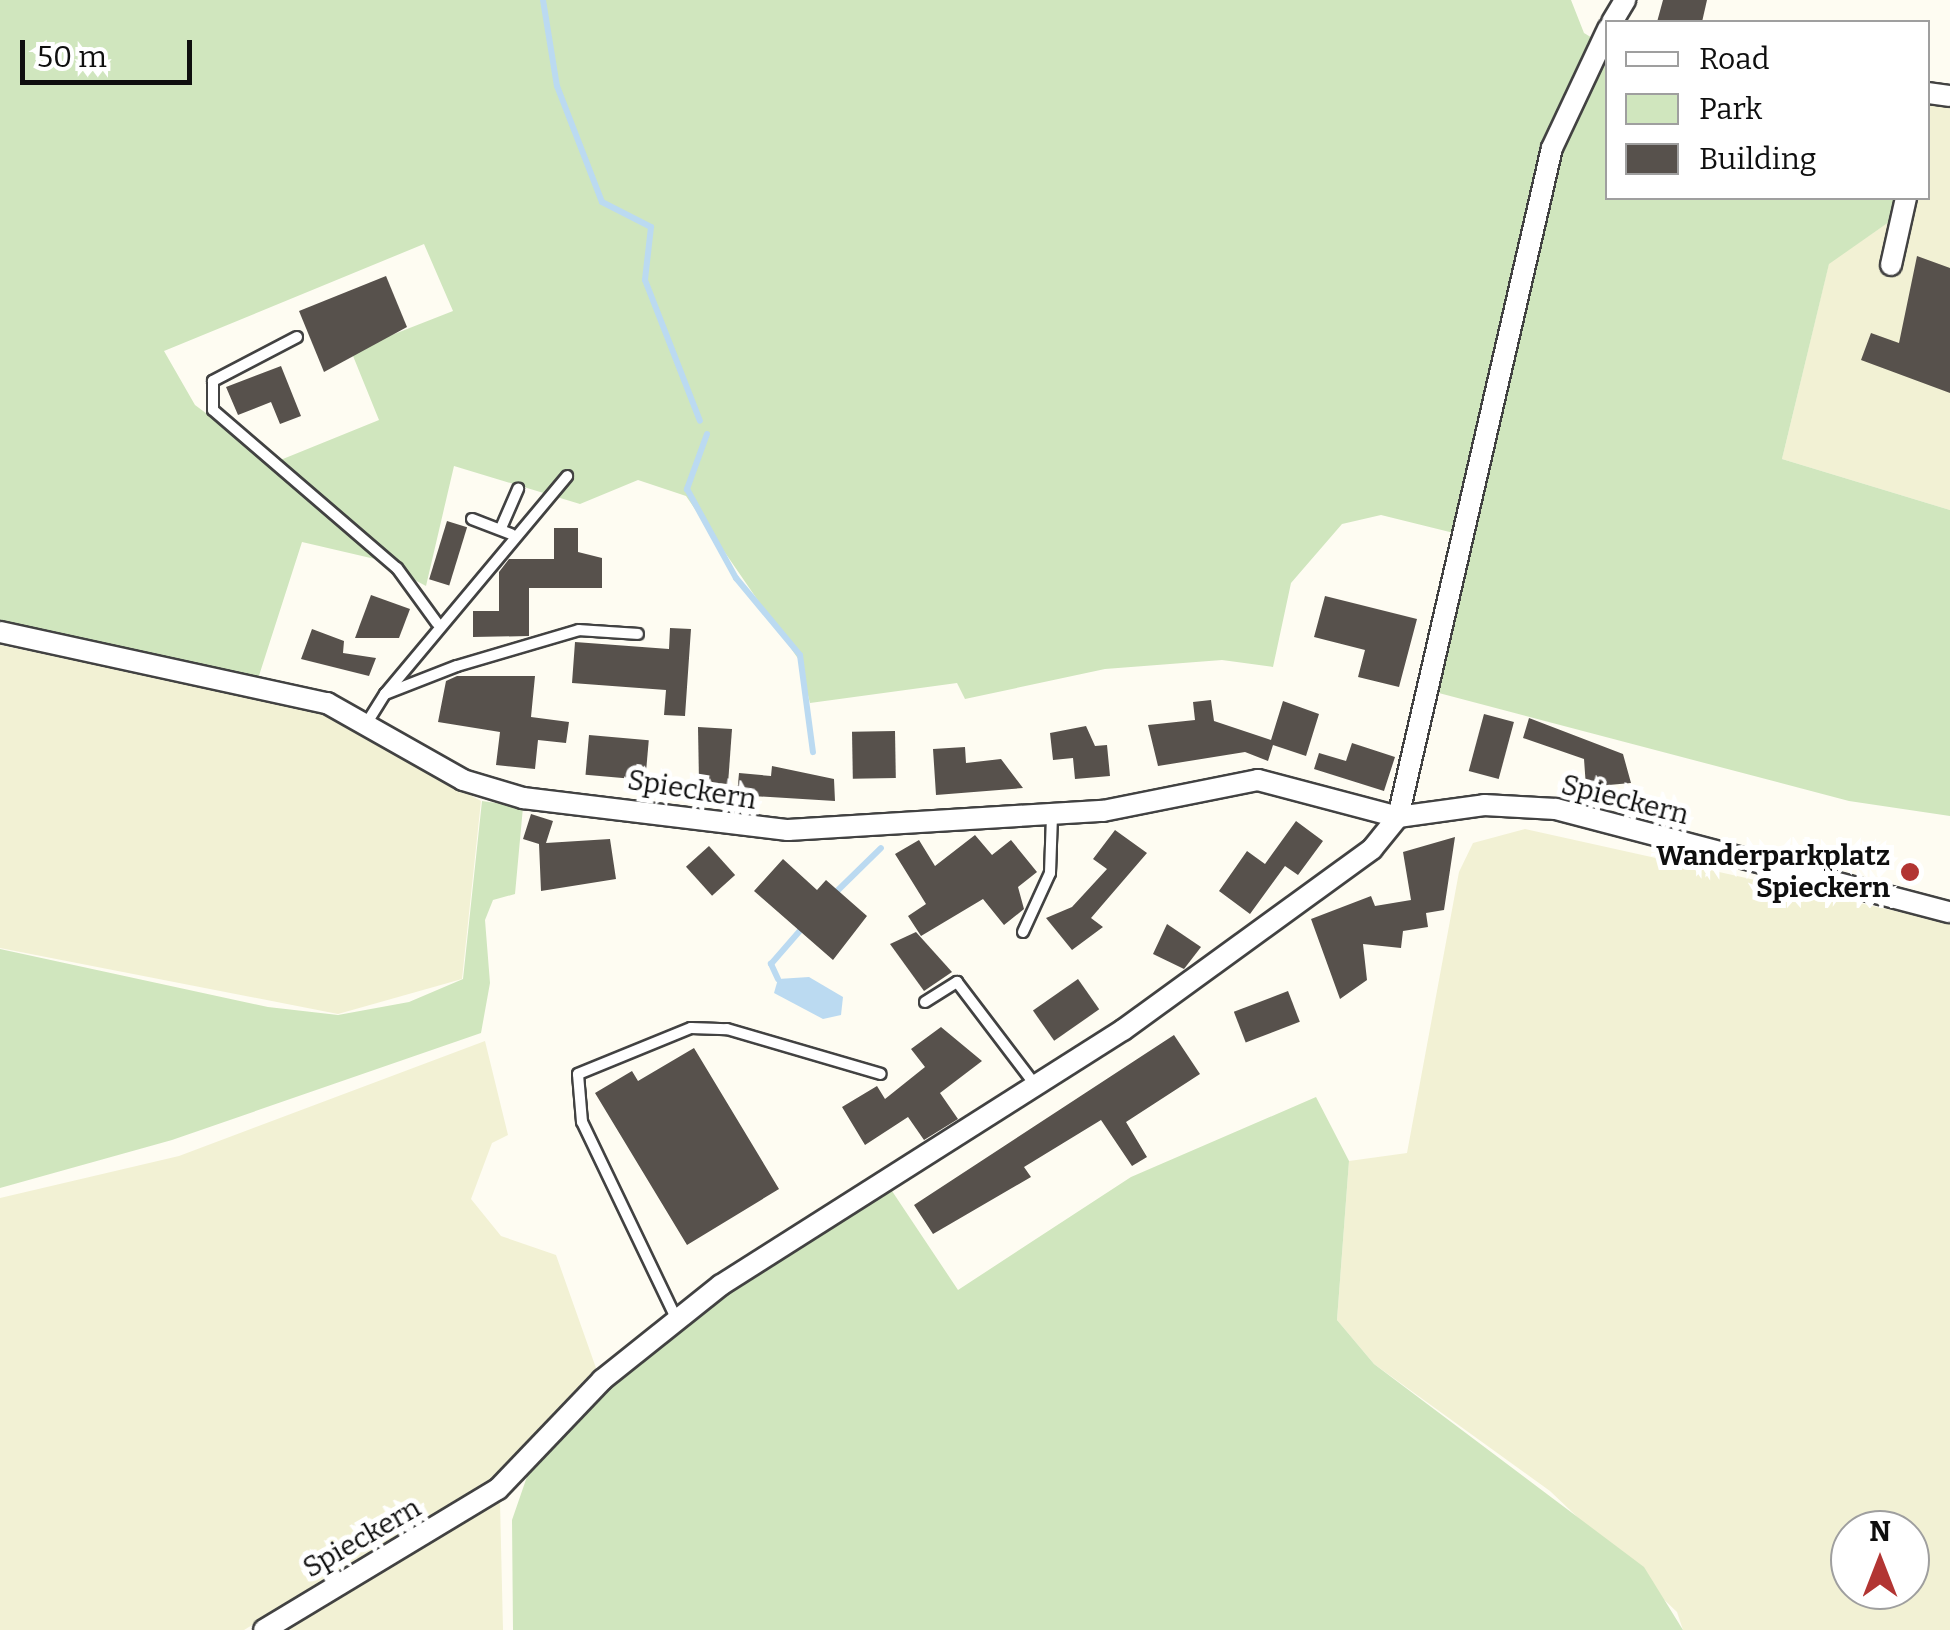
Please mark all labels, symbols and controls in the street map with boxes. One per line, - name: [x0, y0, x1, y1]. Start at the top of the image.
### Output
- scale bar: [25, 20, 198, 82]
- legend: [1605, 20, 1930, 200]
- text: 50 m: [37, 39, 107, 75]
- text: Road: [1699, 41, 1770, 77]
- text: Park: [1699, 91, 1762, 127]
- text: Building: [1699, 141, 1817, 177]
- street label: Spieckern: [625, 763, 759, 817]
- street label: Spieckern: [1558, 768, 1692, 832]
- place label: Wanderparkplatz Spieckern: [1656, 839, 1890, 905]
- marker: Wanderparkplatz Spieckern: [1899, 861, 1921, 883]
- street label: Spieckern: [297, 1491, 427, 1585]
- north arrow: [1830, 1510, 1930, 1610]
- text: N: [1869, 1515, 1891, 1548]

